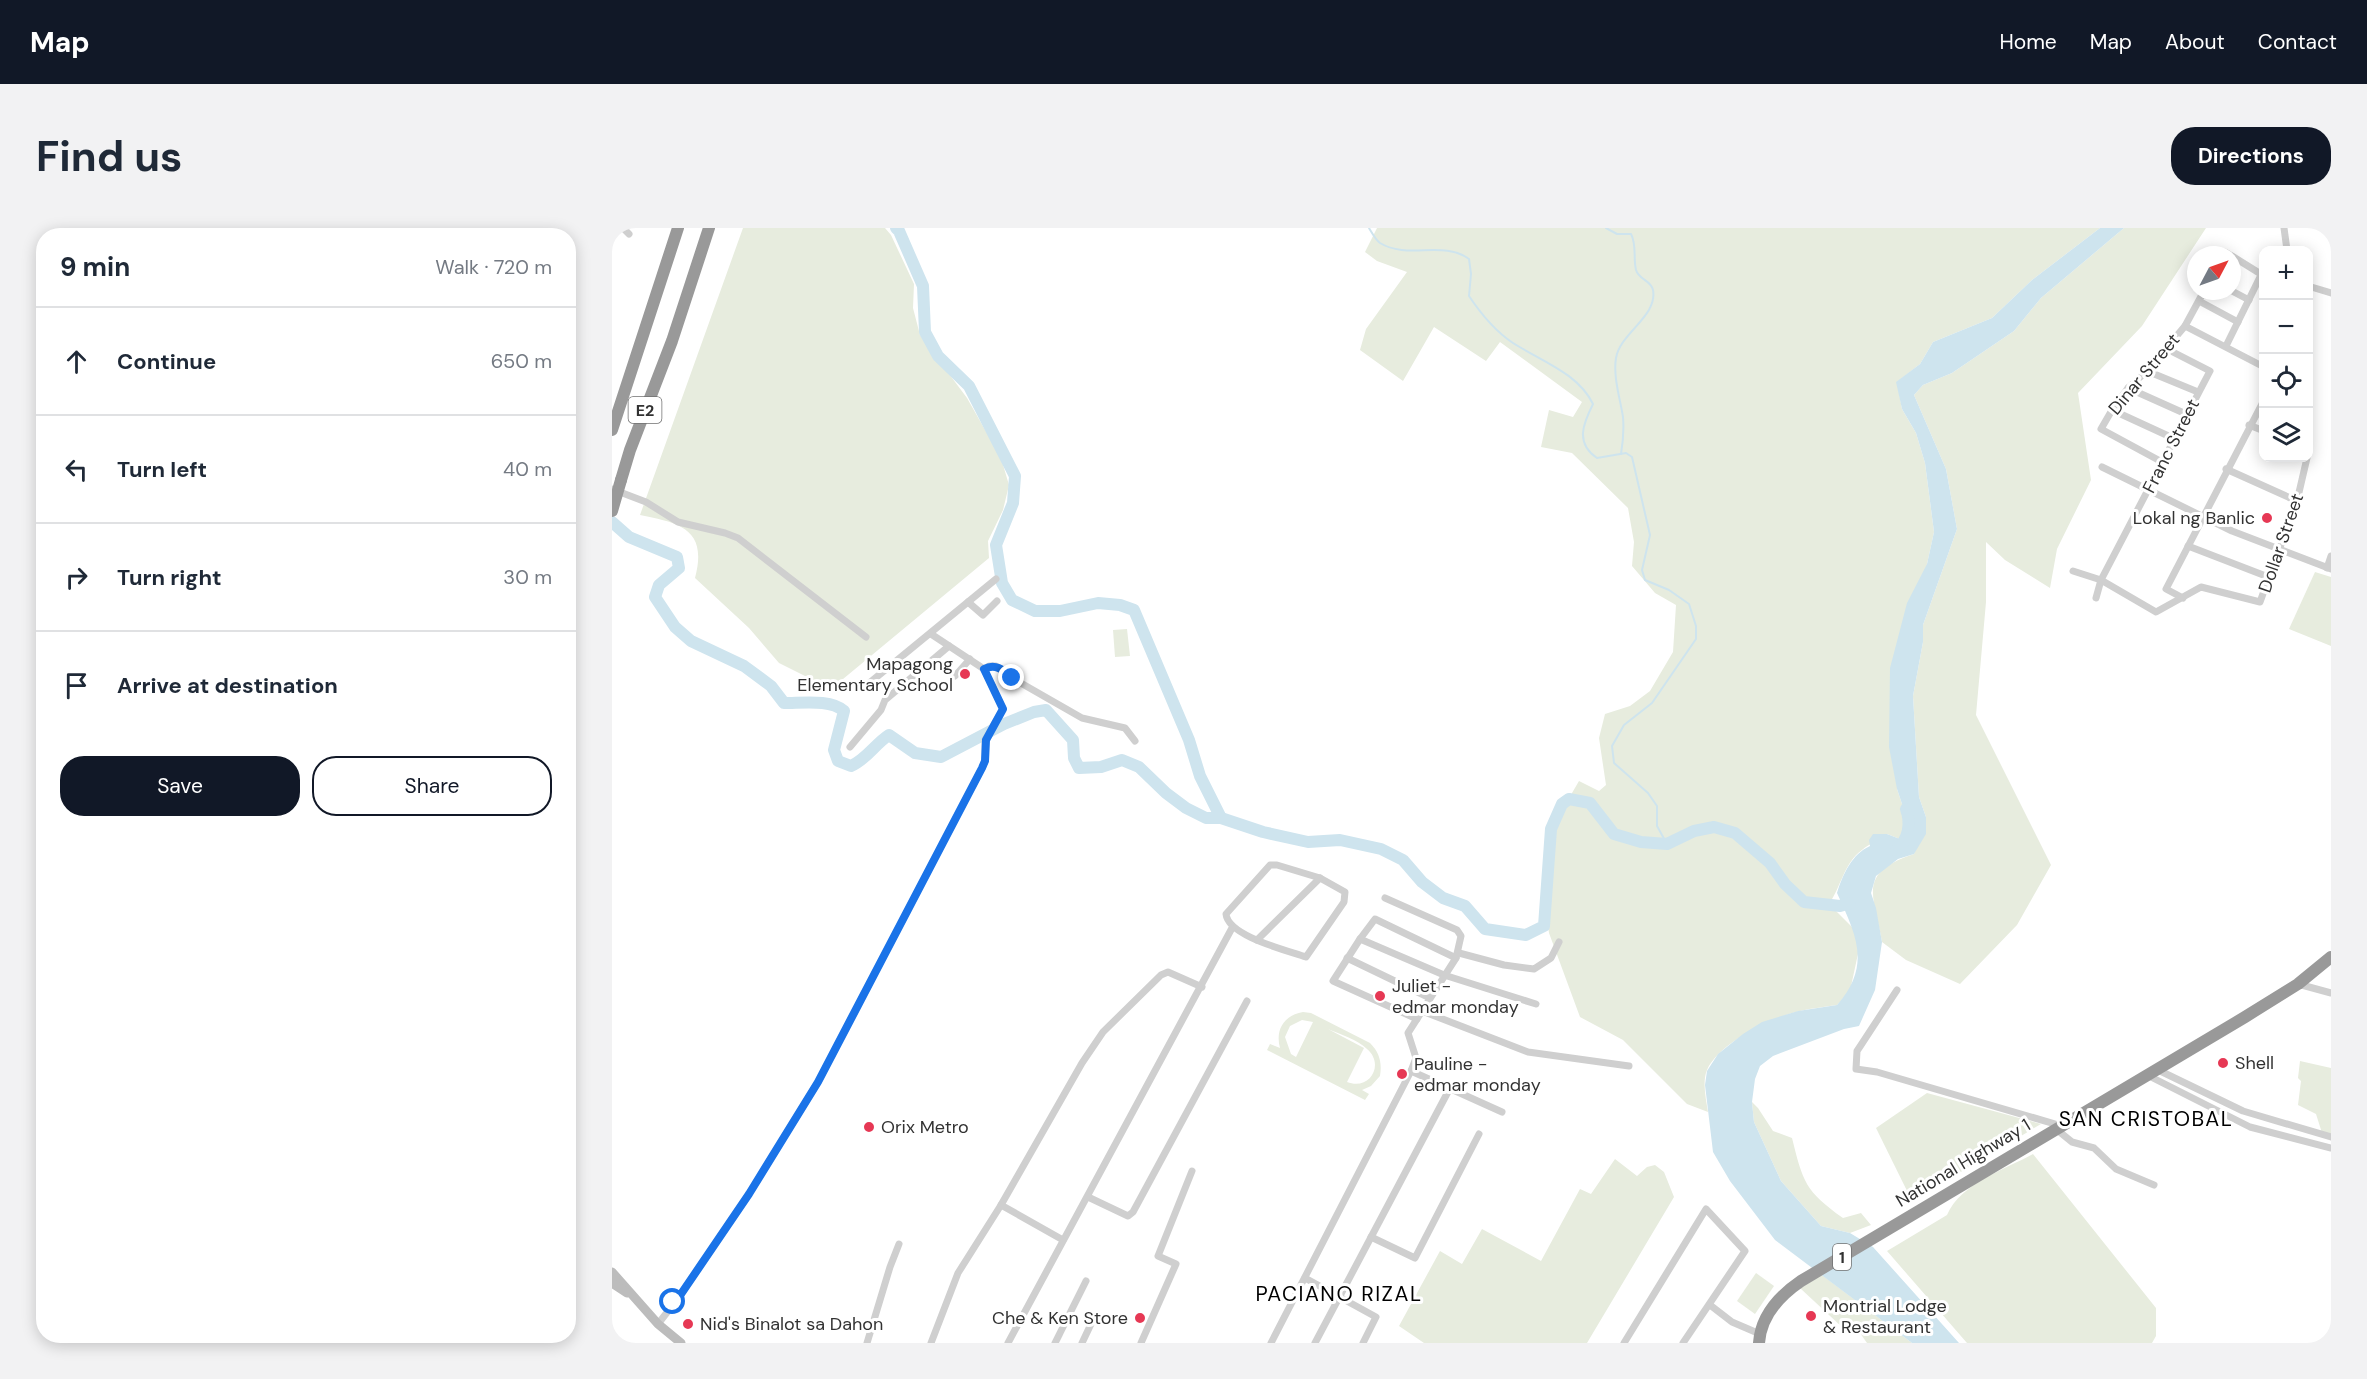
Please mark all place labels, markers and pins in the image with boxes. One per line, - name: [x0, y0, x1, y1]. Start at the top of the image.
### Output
- place label: Lokal ng Banlic: [2133, 506, 2255, 530]
- marker: Lokal ng Banlic: [2260, 511, 2274, 525]
- place label: Mapagong Elementary School: [797, 652, 953, 697]
- marker: Mapagong Elementary School: [958, 667, 972, 681]
- place label: Juliet - edmar monday: [1392, 974, 1519, 1019]
- marker: Juliet - edmar monday: [1373, 989, 1387, 1003]
- place label: Shell: [2235, 1051, 2274, 1075]
- place label: Pauline - edmar monday: [1414, 1052, 1541, 1097]
- marker: Shell: [2216, 1056, 2230, 1070]
- marker: Pauline - edmar monday: [1395, 1067, 1409, 1081]
- place label: Orix Metro: [881, 1115, 969, 1139]
- marker: Orix Metro: [862, 1120, 876, 1134]
- place label: Montrial Lodge & Restaurant: [1823, 1294, 1947, 1339]
- place label: Che & Ken Store: [992, 1306, 1128, 1330]
- marker: Montrial Lodge & Restaurant: [1804, 1309, 1818, 1323]
- marker: Che & Ken Store: [1133, 1311, 1147, 1325]
- place label: Nid's Binalot sa Dahon: [700, 1312, 883, 1336]
- marker: Nid's Binalot sa Dahon: [681, 1317, 695, 1331]

